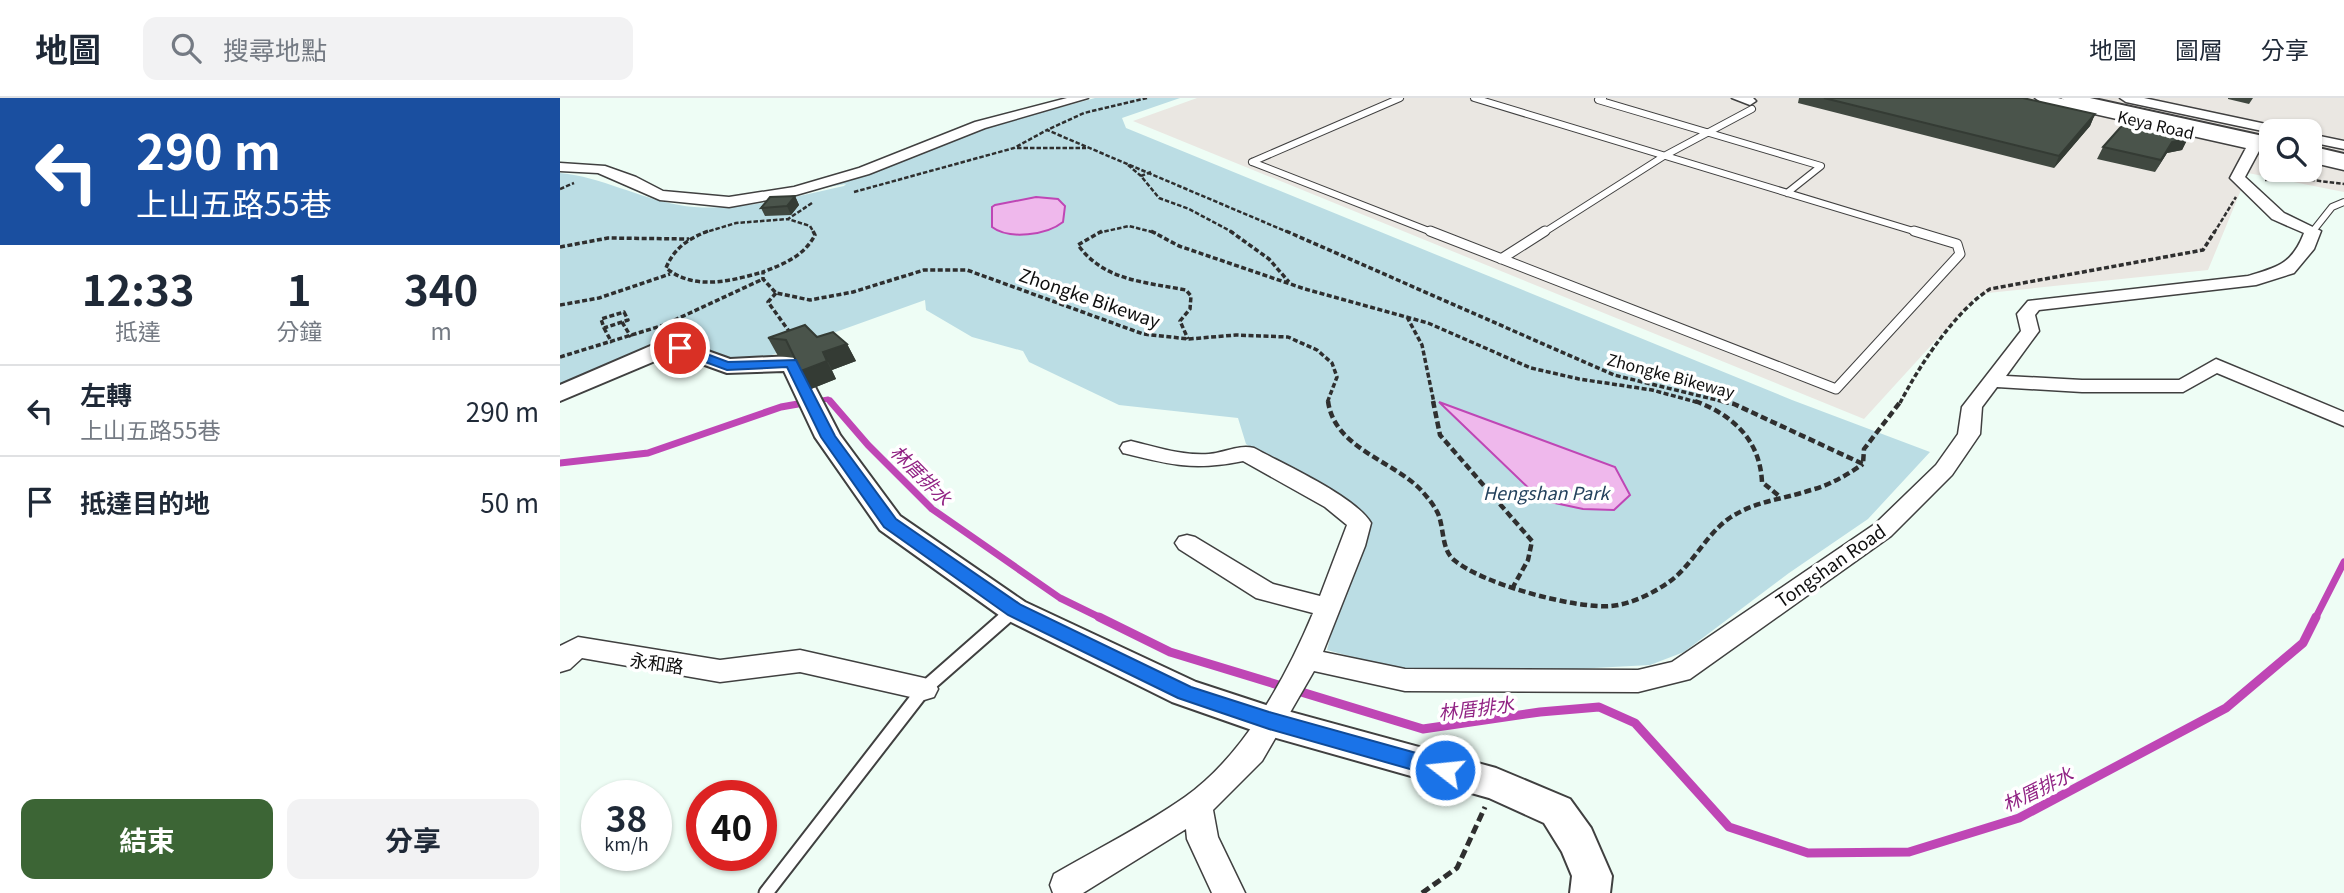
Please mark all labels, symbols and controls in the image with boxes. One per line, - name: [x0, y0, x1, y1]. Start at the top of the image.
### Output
- search box: [143, 17, 633, 80]
- text: 地圖: [35, 24, 101, 72]
- icon: search: [167, 29, 205, 67]
- text: 搜尋地點: [223, 30, 327, 67]
- text: 地圖: [2089, 31, 2137, 66]
- text: 圖層: [2175, 31, 2223, 66]
- text: 分享: [2261, 31, 2309, 66]
- street label: Keya Road: [2115, 104, 2197, 144]
- text: 290 m: [136, 113, 281, 184]
- map controls: [2259, 119, 2322, 182]
- button: search: [2259, 119, 2322, 182]
- icon: left: [21, 126, 112, 217]
- text: 上山五路55巷: [136, 179, 332, 225]
- text: 12:33: [82, 257, 195, 318]
- text: 1: [287, 257, 312, 318]
- text: 340: [404, 257, 478, 318]
- street label: Zhongke Bikeway: [1016, 261, 1164, 333]
- text: 抵達: [115, 313, 161, 347]
- text: 分鐘: [276, 313, 322, 347]
- text: m: [430, 313, 452, 347]
- pin: [650, 318, 710, 378]
- icon: arrive: [661, 329, 699, 367]
- street label: Zhongke Bikeway: [1605, 346, 1738, 404]
- text: 左轉: [80, 375, 132, 412]
- icon: left: [21, 392, 59, 430]
- text: 290 m: [466, 392, 539, 429]
- text: 上山五路55巷: [80, 412, 221, 446]
- water label: 林厝排水: [886, 438, 959, 511]
- park label: Hengshan Park: [1483, 479, 1611, 505]
- icon: arrive: [21, 483, 59, 521]
- text: 抵達目的地: [80, 483, 210, 520]
- text: 50 m: [480, 483, 539, 520]
- street label: Tongshan Road: [1770, 517, 1890, 613]
- street label: 永和路: [628, 645, 686, 679]
- water label: 林厝排水: [1437, 689, 1516, 725]
- position arrow: [1408, 733, 1482, 807]
- water label: 林厝排水: [1997, 759, 2078, 817]
- speed limit sign: 40: [686, 780, 777, 871]
- text: 38: [606, 791, 647, 842]
- button: 結束: [21, 799, 273, 879]
- button: 分享: [287, 799, 539, 879]
- text: km/h: [604, 830, 649, 856]

